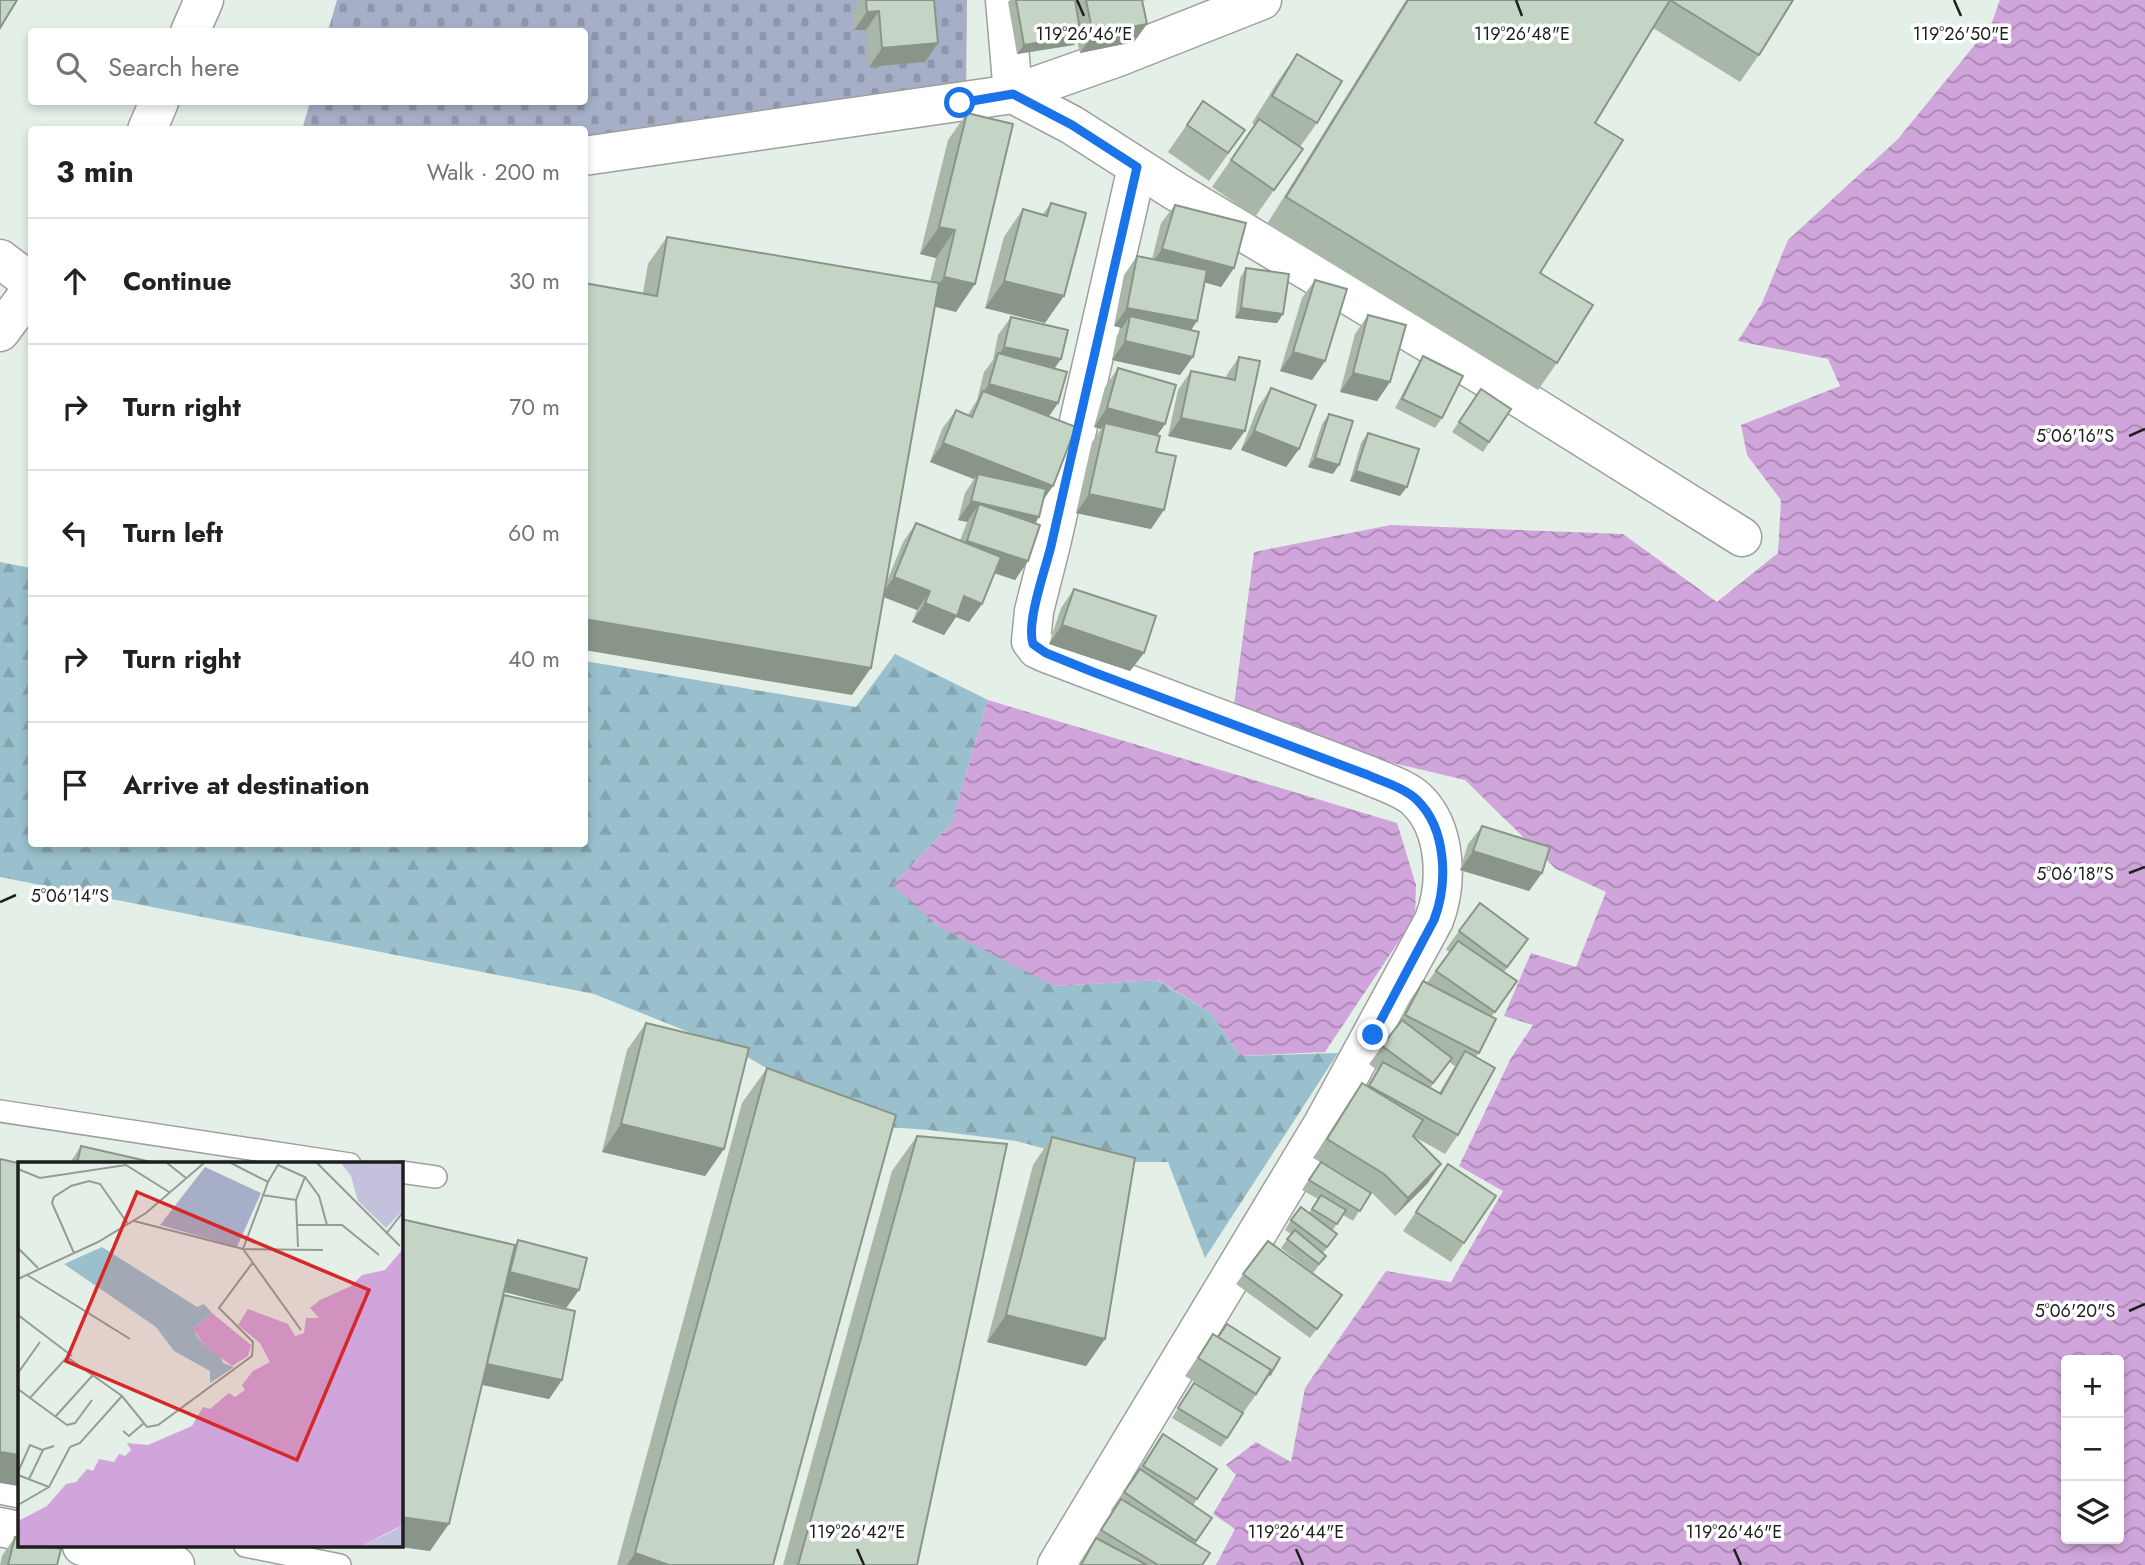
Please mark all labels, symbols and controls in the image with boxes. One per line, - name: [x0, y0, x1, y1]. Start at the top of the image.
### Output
- text: 119°26'46"E: [1036, 21, 1132, 47]
- text: 119°26'48"E: [1474, 21, 1570, 47]
- text: 119°26'50"E: [1913, 21, 2009, 47]
- search box: [28, 28, 588, 105]
- icon: search: [52, 48, 90, 86]
- text: Search here: [108, 48, 240, 86]
- route start: [944, 87, 975, 118]
- text: 3 min: [56, 150, 134, 193]
- text: Walk · 200 m: [427, 155, 560, 189]
- icon: ahead: [56, 262, 94, 300]
- text: Continue: [123, 262, 232, 300]
- text: 30 m: [509, 264, 560, 298]
- icon: right: [56, 388, 94, 426]
- text: Turn right: [123, 388, 241, 426]
- text: 70 m: [509, 390, 560, 424]
- text: 5°06'16"S: [2036, 423, 2114, 449]
- icon: left: [56, 514, 94, 552]
- text: Turn left: [123, 514, 223, 552]
- text: 60 m: [508, 516, 560, 550]
- icon: right: [56, 640, 94, 678]
- text: Turn right: [123, 640, 241, 678]
- text: 40 m: [508, 642, 560, 676]
- icon: arrive: [56, 766, 94, 804]
- text: Arrive at destination: [123, 766, 370, 804]
- text: 5°06'18"S: [2036, 861, 2114, 887]
- text: 5°06'14"S: [31, 883, 109, 909]
- route end: [1357, 1019, 1388, 1050]
- inset map: [18, 1162, 402, 1548]
- text: 5°06'20"S: [2035, 1298, 2115, 1324]
- map controls: [2061, 1355, 2124, 1544]
- button: +: [2061, 1355, 2124, 1418]
- button: −: [2061, 1418, 2124, 1481]
- button: layers: [2061, 1481, 2124, 1544]
- text: 119°26'42"E: [809, 1519, 905, 1545]
- text: 119°26'44"E: [1248, 1519, 1344, 1545]
- text: 119°26'46"E: [1686, 1519, 1782, 1545]

